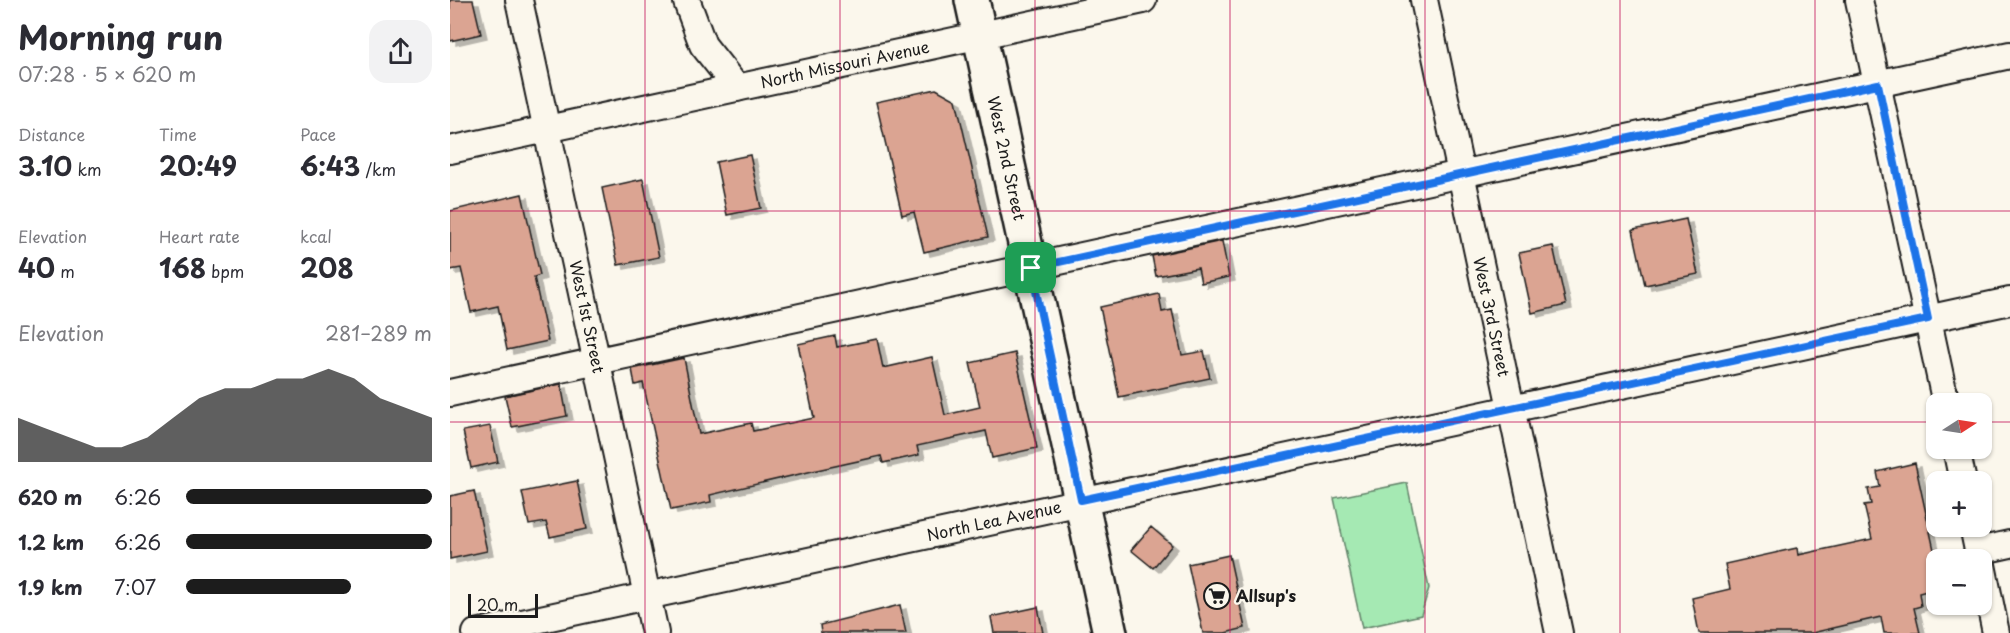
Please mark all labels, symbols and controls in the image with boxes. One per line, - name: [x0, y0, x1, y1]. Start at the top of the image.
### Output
- text: Morning run: [18, 11, 223, 61]
- button: share: [369, 20, 432, 83]
- street label: North Missouri Avenue: [758, 34, 932, 93]
- text: 07:28 · 5 × 620 m: [18, 59, 197, 89]
- street label: West 2nd Street: [982, 94, 1033, 223]
- text: Distance: [18, 122, 85, 146]
- text: Time: [159, 122, 197, 146]
- text: Pace: [300, 122, 336, 146]
- text: 3.10: [18, 146, 72, 185]
- text: 20:49: [159, 146, 237, 185]
- text: 6:43: [300, 146, 360, 185]
- text: km: [72, 157, 102, 181]
- text: /km: [360, 157, 396, 181]
- text: Elevation: [18, 224, 87, 248]
- text: Heart rate: [159, 224, 240, 248]
- text: kcal: [300, 224, 332, 248]
- pin: [1005, 242, 1056, 293]
- text: 40: [18, 248, 55, 287]
- text: 168: [159, 248, 206, 287]
- text: 208: [300, 248, 354, 287]
- icon: arrive: [1014, 251, 1047, 284]
- street label: West 3rd Street: [1468, 255, 1517, 379]
- street label: West 1st Street: [564, 258, 612, 376]
- text: m: [55, 259, 75, 283]
- text: bpm: [206, 259, 244, 283]
- text: Elevation: [18, 318, 104, 348]
- text: 281–289 m: [325, 318, 432, 348]
- north arrow: [1926, 393, 1992, 459]
- map controls: [1926, 393, 1992, 615]
- button: +: [1926, 471, 1992, 537]
- text: 620 m: [18, 482, 82, 512]
- text: 6:26: [114, 482, 161, 512]
- street label: North Lea Avenue: [924, 494, 1064, 546]
- text: 1.2 km: [18, 527, 84, 557]
- text: 6:26: [114, 527, 161, 557]
- button: −: [1926, 549, 1992, 615]
- text: 1.9 km: [18, 572, 83, 602]
- text: 7:07: [114, 572, 156, 602]
- supermarket icon: Allsup's: [1202, 581, 1232, 611]
- place label: Allsup's: [1236, 583, 1296, 607]
- scale bar: [468, 591, 538, 618]
- text: 20 m: [477, 592, 518, 616]

